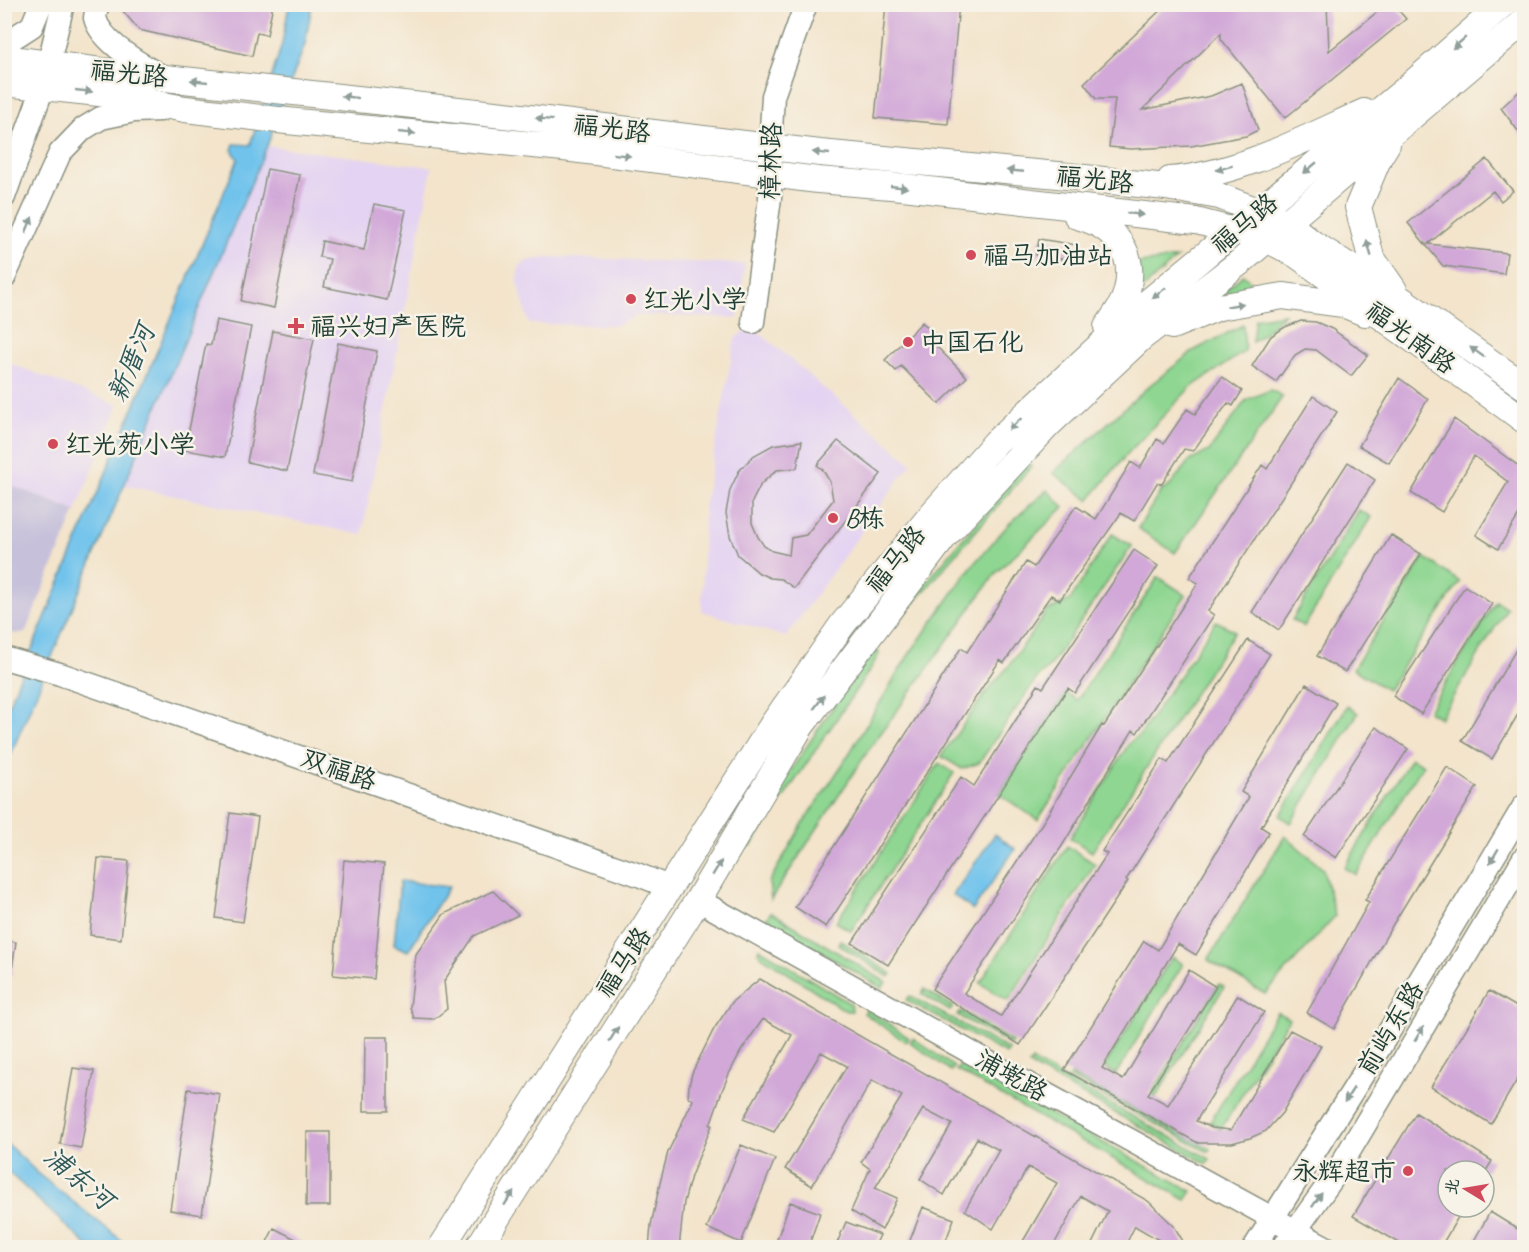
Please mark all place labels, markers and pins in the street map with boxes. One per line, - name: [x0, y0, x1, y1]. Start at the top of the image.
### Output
- place label: 福马加油站: [983, 239, 1113, 272]
- marker: 福马加油站: [964, 248, 978, 262]
- place label: 红光小学: [643, 283, 747, 316]
- marker: 红光小学: [624, 292, 638, 306]
- place label: 福兴妇产医院: [310, 310, 466, 343]
- marker: 福兴妇产医院: [287, 317, 305, 335]
- place label: 中国石化: [920, 326, 1024, 359]
- marker: 中国石化: [901, 335, 915, 349]
- place label: 红光苑小学: [65, 428, 195, 461]
- marker: 红光苑小学: [46, 437, 60, 451]
- place label: B栋: [845, 502, 885, 535]
- marker: B栋: [826, 511, 840, 525]
- place label: 永辉超市: [1292, 1155, 1396, 1188]
- marker: 永辉超市: [1401, 1164, 1415, 1178]

